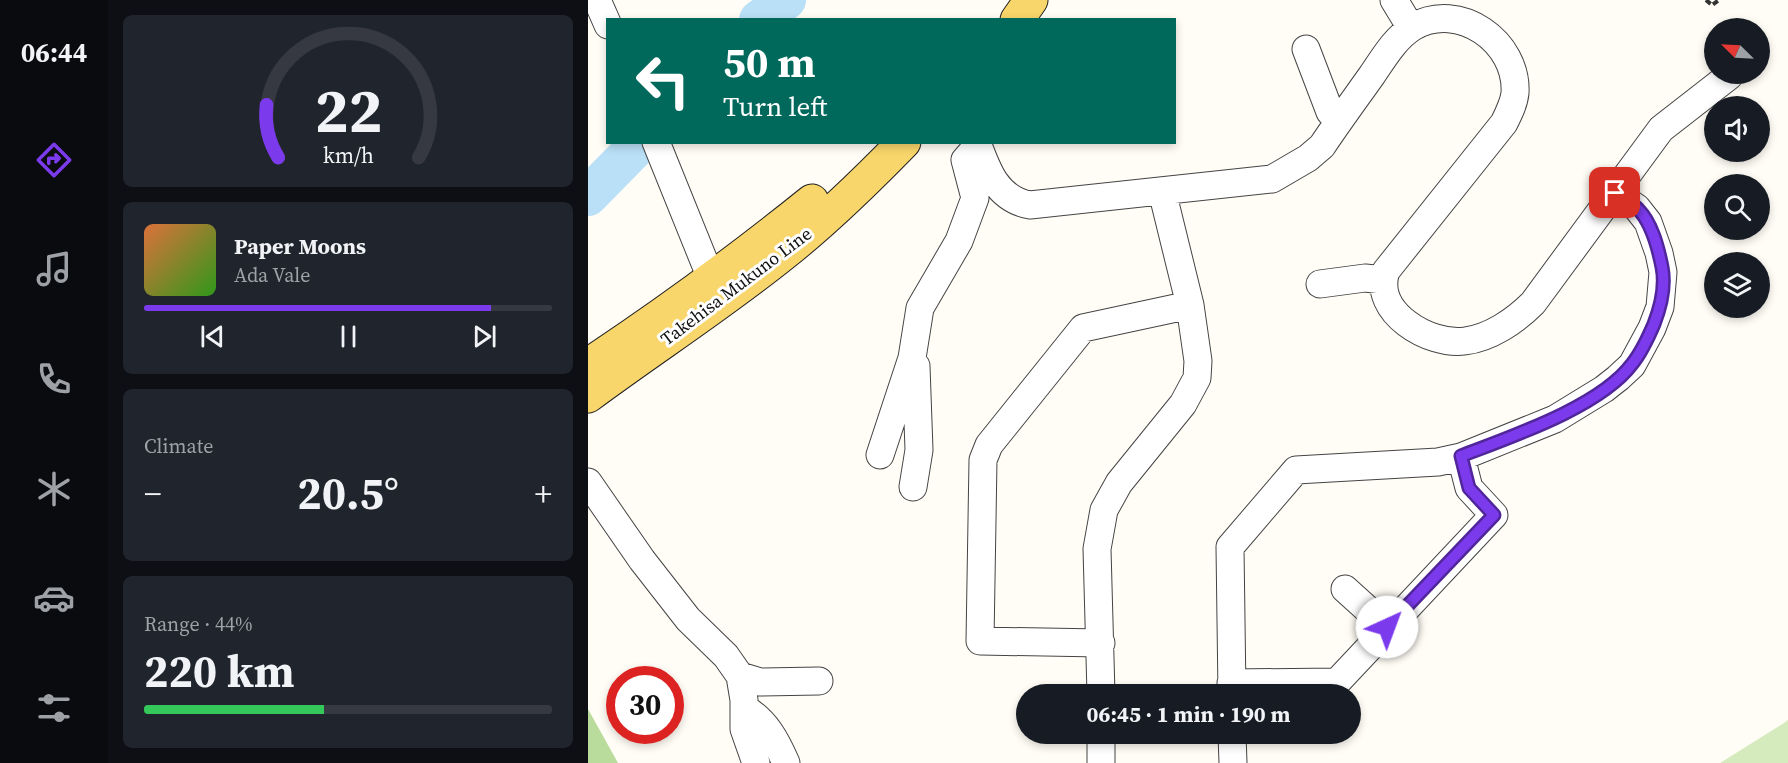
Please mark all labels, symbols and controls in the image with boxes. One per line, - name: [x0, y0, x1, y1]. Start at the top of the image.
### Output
- north arrow: [1704, 18, 1770, 84]
- map controls: [1704, 18, 1770, 318]
- text: 50 m: [723, 33, 816, 91]
- text: 06:44: [21, 34, 87, 71]
- icon: left: [624, 42, 702, 120]
- text: 22: [314, 67, 382, 153]
- text: Turn left: [723, 88, 827, 125]
- button: sound: [1704, 96, 1770, 162]
- icon: directions: [33, 139, 75, 181]
- text: km/h: [322, 141, 374, 170]
- pin: [1589, 167, 1640, 218]
- button: search: [1704, 174, 1770, 240]
- icon: arrive: [1598, 176, 1631, 209]
- street label: Takehisa Mukuno Line: [655, 221, 817, 351]
- text: Paper Moons: [234, 231, 366, 261]
- icon: music: [33, 248, 75, 290]
- button: layers: [1704, 252, 1770, 318]
- text: Ada Vale: [234, 261, 310, 289]
- icon: previous: [196, 320, 229, 353]
- icon: pause: [332, 320, 365, 353]
- icon: next: [468, 320, 501, 353]
- icon: phone: [33, 358, 75, 400]
- text: Climate: [144, 432, 213, 460]
- text: 20.5°: [297, 462, 399, 524]
- icon: climate: [33, 468, 75, 510]
- text: −: [144, 471, 162, 516]
- text: +: [535, 471, 552, 516]
- icon: car: [33, 577, 75, 619]
- position arrow: [1355, 595, 1419, 659]
- text: Range · 44%: [144, 610, 253, 638]
- text: 220 km: [144, 640, 295, 702]
- speed limit sign: 30: [606, 666, 684, 744]
- icon: filters: [33, 687, 75, 729]
- text: 06:45 · 1 min · 190 m: [1087, 699, 1290, 729]

